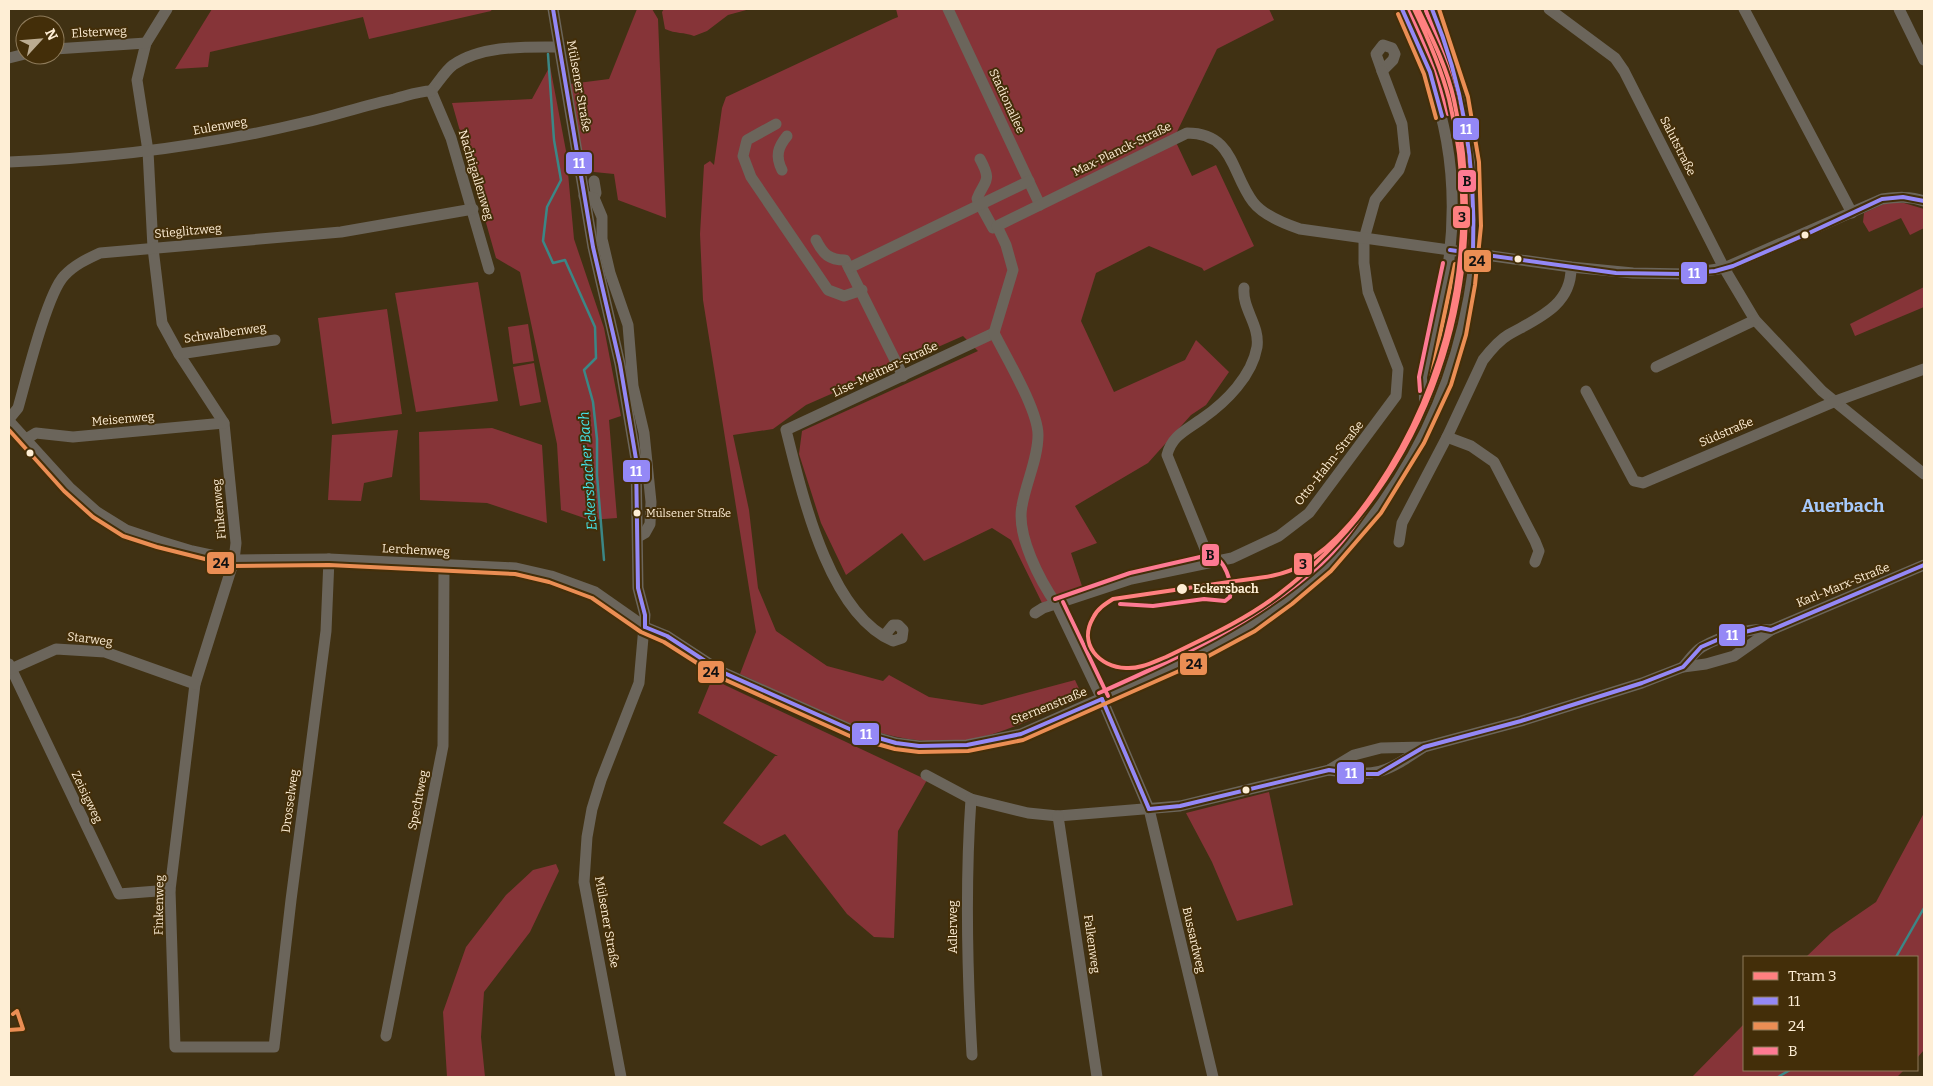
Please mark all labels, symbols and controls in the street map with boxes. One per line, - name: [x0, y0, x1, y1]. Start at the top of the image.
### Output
- north arrow: [15, 15, 65, 65]
- street label: Elsterweg: [71, 24, 127, 40]
- text: N: [41, 26, 61, 43]
- street label: Mülsener Straße: [564, 39, 594, 133]
- street label: Stadionallee: [986, 66, 1028, 136]
- street label: Eulenweg: [192, 114, 248, 138]
- street label: Salutstraße: [1657, 114, 1699, 178]
- line badge: 11: [1452, 117, 1480, 141]
- street label: Max-Planck-Straße: [1070, 119, 1174, 179]
- text: 11: [1460, 121, 1472, 138]
- street label: Nachtigallenweg: [456, 128, 496, 222]
- line badge: 11: [565, 151, 593, 175]
- text: 11: [573, 155, 585, 172]
- line badge: B: [1457, 169, 1477, 193]
- text: B: [1462, 173, 1472, 190]
- line badge: 3: [1452, 205, 1471, 229]
- text: 3: [1458, 209, 1466, 226]
- street label: Stieglitzweg: [154, 221, 223, 241]
- unlabelled marker: [1800, 230, 1810, 240]
- line badge: 24: [1463, 249, 1492, 273]
- text: 24: [1469, 253, 1486, 270]
- unlabelled marker: [1513, 254, 1523, 264]
- line badge: 11: [1680, 261, 1708, 285]
- text: 11: [1688, 265, 1700, 282]
- street label: Schwalbenweg: [183, 320, 267, 346]
- street label: Lise-Meitner-Straße: [830, 338, 940, 400]
- street label: Meisenweg: [91, 409, 155, 429]
- water label: Eckersbacher Bach: [575, 411, 601, 531]
- street label: Südstraße: [1697, 414, 1755, 450]
- street label: Otto-Hahn-Straße: [1292, 418, 1366, 508]
- unlabelled marker: [25, 448, 35, 458]
- line badge: 11: [622, 459, 651, 483]
- text: 11: [630, 463, 642, 480]
- street label: Finkenweg: [209, 478, 229, 540]
- district label: Auerbach: [1801, 495, 1885, 517]
- place label: Mülsener Straße: [646, 507, 731, 520]
- marker: Mülsener Straße: [632, 508, 642, 518]
- street label: Lerchenweg: [382, 541, 451, 559]
- line badge: B: [1201, 543, 1220, 567]
- text: B: [1205, 547, 1215, 564]
- line badge: 24: [206, 551, 235, 575]
- line badge: 3: [1293, 552, 1313, 576]
- text: 24: [213, 555, 230, 572]
- text: 3: [1299, 556, 1307, 573]
- street label: Karl-Marx-Straße: [1794, 560, 1892, 610]
- marker: Eckersbach: [1175, 582, 1189, 596]
- place label: Eckersbach: [1193, 582, 1259, 596]
- line badge: 11: [1718, 623, 1746, 647]
- text: 11: [1726, 627, 1738, 644]
- street label: Starweg: [66, 629, 114, 649]
- line badge: 24: [1179, 652, 1208, 676]
- text: 24: [1186, 656, 1203, 673]
- line badge: 24: [697, 660, 725, 684]
- text: 24: [703, 664, 720, 681]
- street label: Sternenstraße: [1009, 684, 1089, 728]
- line badge: 11: [851, 722, 880, 746]
- text: 11: [860, 726, 872, 743]
- line badge: 11: [1336, 761, 1365, 785]
- text: 11: [1345, 765, 1357, 782]
- street label: Drosselweg: [279, 768, 301, 834]
- street label: Zeisigweg: [68, 769, 106, 825]
- street label: Spechtweg: [405, 769, 431, 831]
- unlabelled marker: [1241, 785, 1251, 795]
- street label: Finkenweg: [151, 874, 167, 935]
- street label: Mülsener Straße: [592, 875, 622, 969]
- street label: Adlerweg: [946, 900, 960, 954]
- street label: Bussardweg: [1180, 905, 1208, 975]
- street label: Falkenweg: [1081, 914, 1103, 975]
- legend: [1743, 956, 1918, 1071]
- text: Tram 3: [1788, 967, 1837, 985]
- text: 11: [1788, 992, 1800, 1010]
- text: 24: [1788, 1017, 1805, 1035]
- text: B: [1788, 1042, 1798, 1060]

